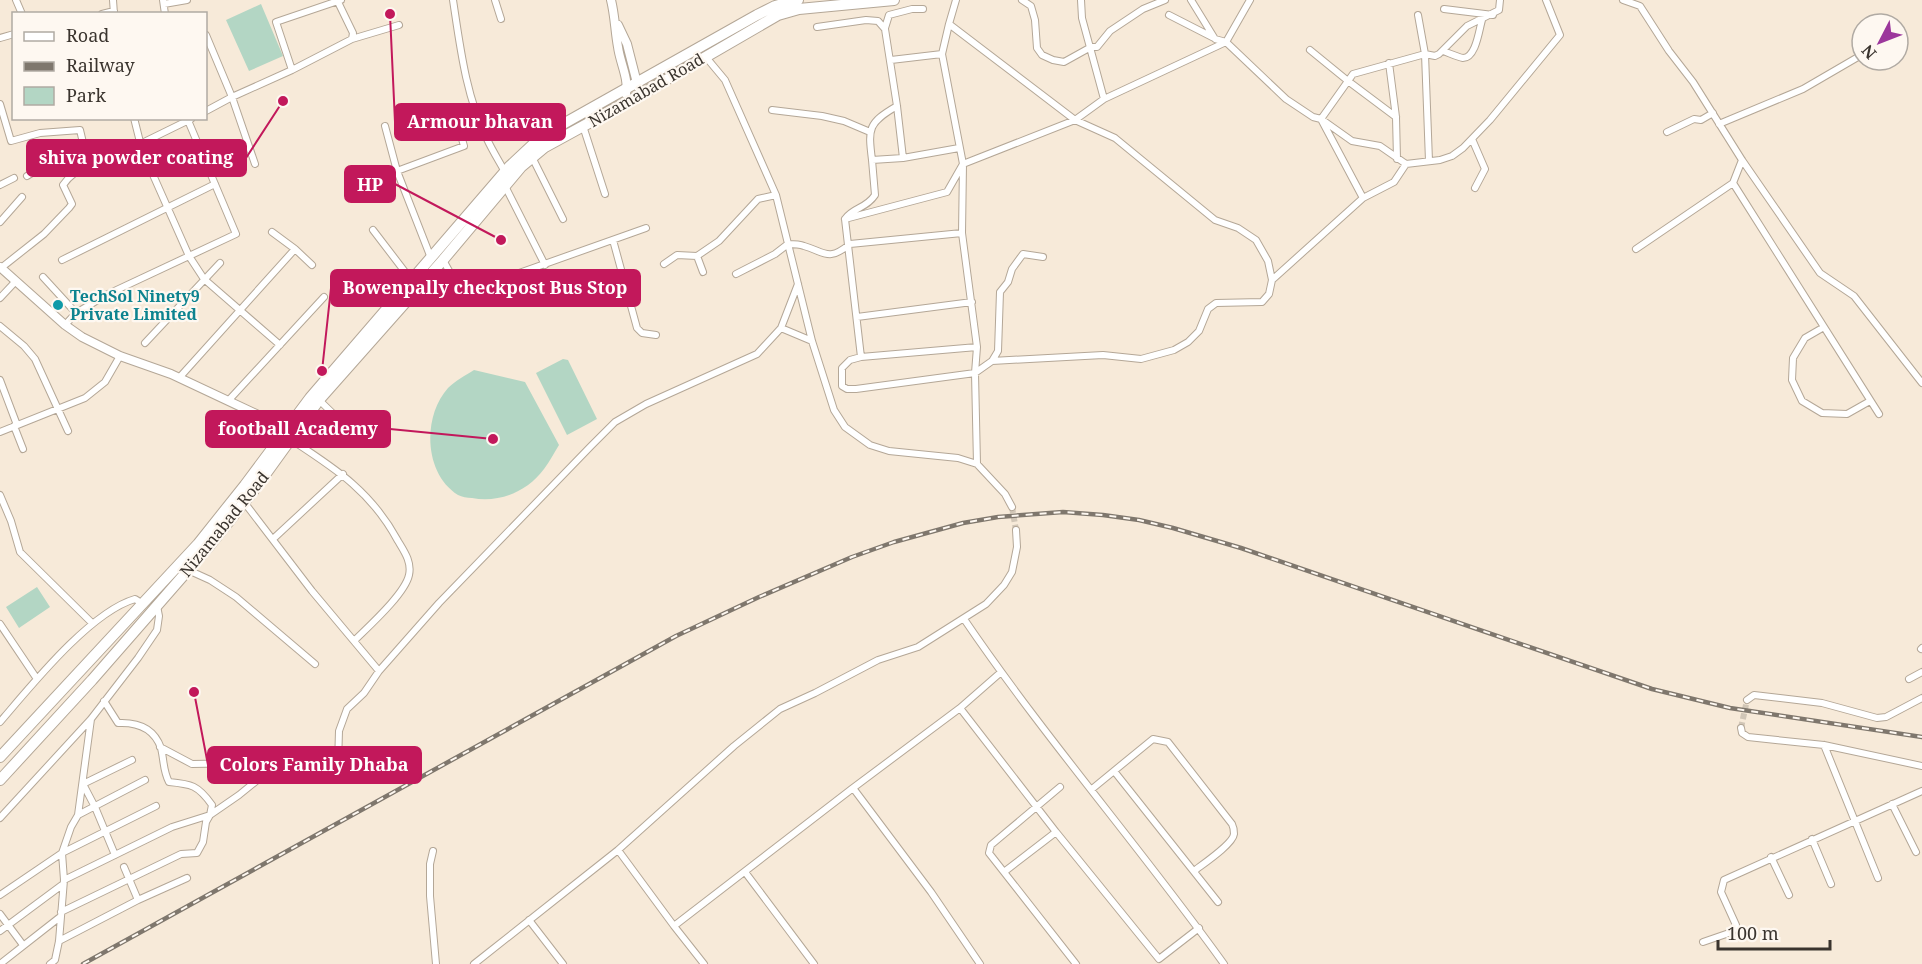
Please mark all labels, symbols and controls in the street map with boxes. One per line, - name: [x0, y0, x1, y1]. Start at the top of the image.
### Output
- legend: [12, 12, 207, 120]
- north arrow: [1850, 12, 1910, 72]
- text: Road: [66, 23, 109, 47]
- text: N: [1856, 40, 1881, 64]
- street label: Nizamabad Road: [584, 48, 708, 132]
- text: Railway: [66, 53, 136, 77]
- text: Park: [66, 83, 106, 107]
- callout: Armour bhavan: [395, 104, 565, 140]
- text: Armour bhavan: [407, 109, 553, 133]
- callout: shiva powder coating: [27, 140, 246, 176]
- text: shiva powder coating: [39, 145, 234, 169]
- callout: HP: [345, 166, 395, 202]
- text: HP: [357, 172, 384, 196]
- callout: Bowenpally checkpost Bus Stop: [331, 270, 640, 306]
- text: Bowenpally checkpost Bus Stop: [343, 275, 627, 299]
- place label: TechSol Ninety9 Private Limited: [70, 285, 200, 325]
- marker: TechSol Ninety9 Private Limited: [51, 298, 65, 312]
- callout: football Academy: [206, 411, 390, 447]
- text: football Academy: [218, 416, 378, 440]
- street label: Nizamabad Road: [175, 466, 274, 581]
- callout: Colors Family Dhaba: [208, 747, 421, 783]
- text: Colors Family Dhaba: [219, 752, 409, 776]
- scale bar: [1718, 913, 1830, 951]
- text: 100 m: [1727, 921, 1779, 945]

